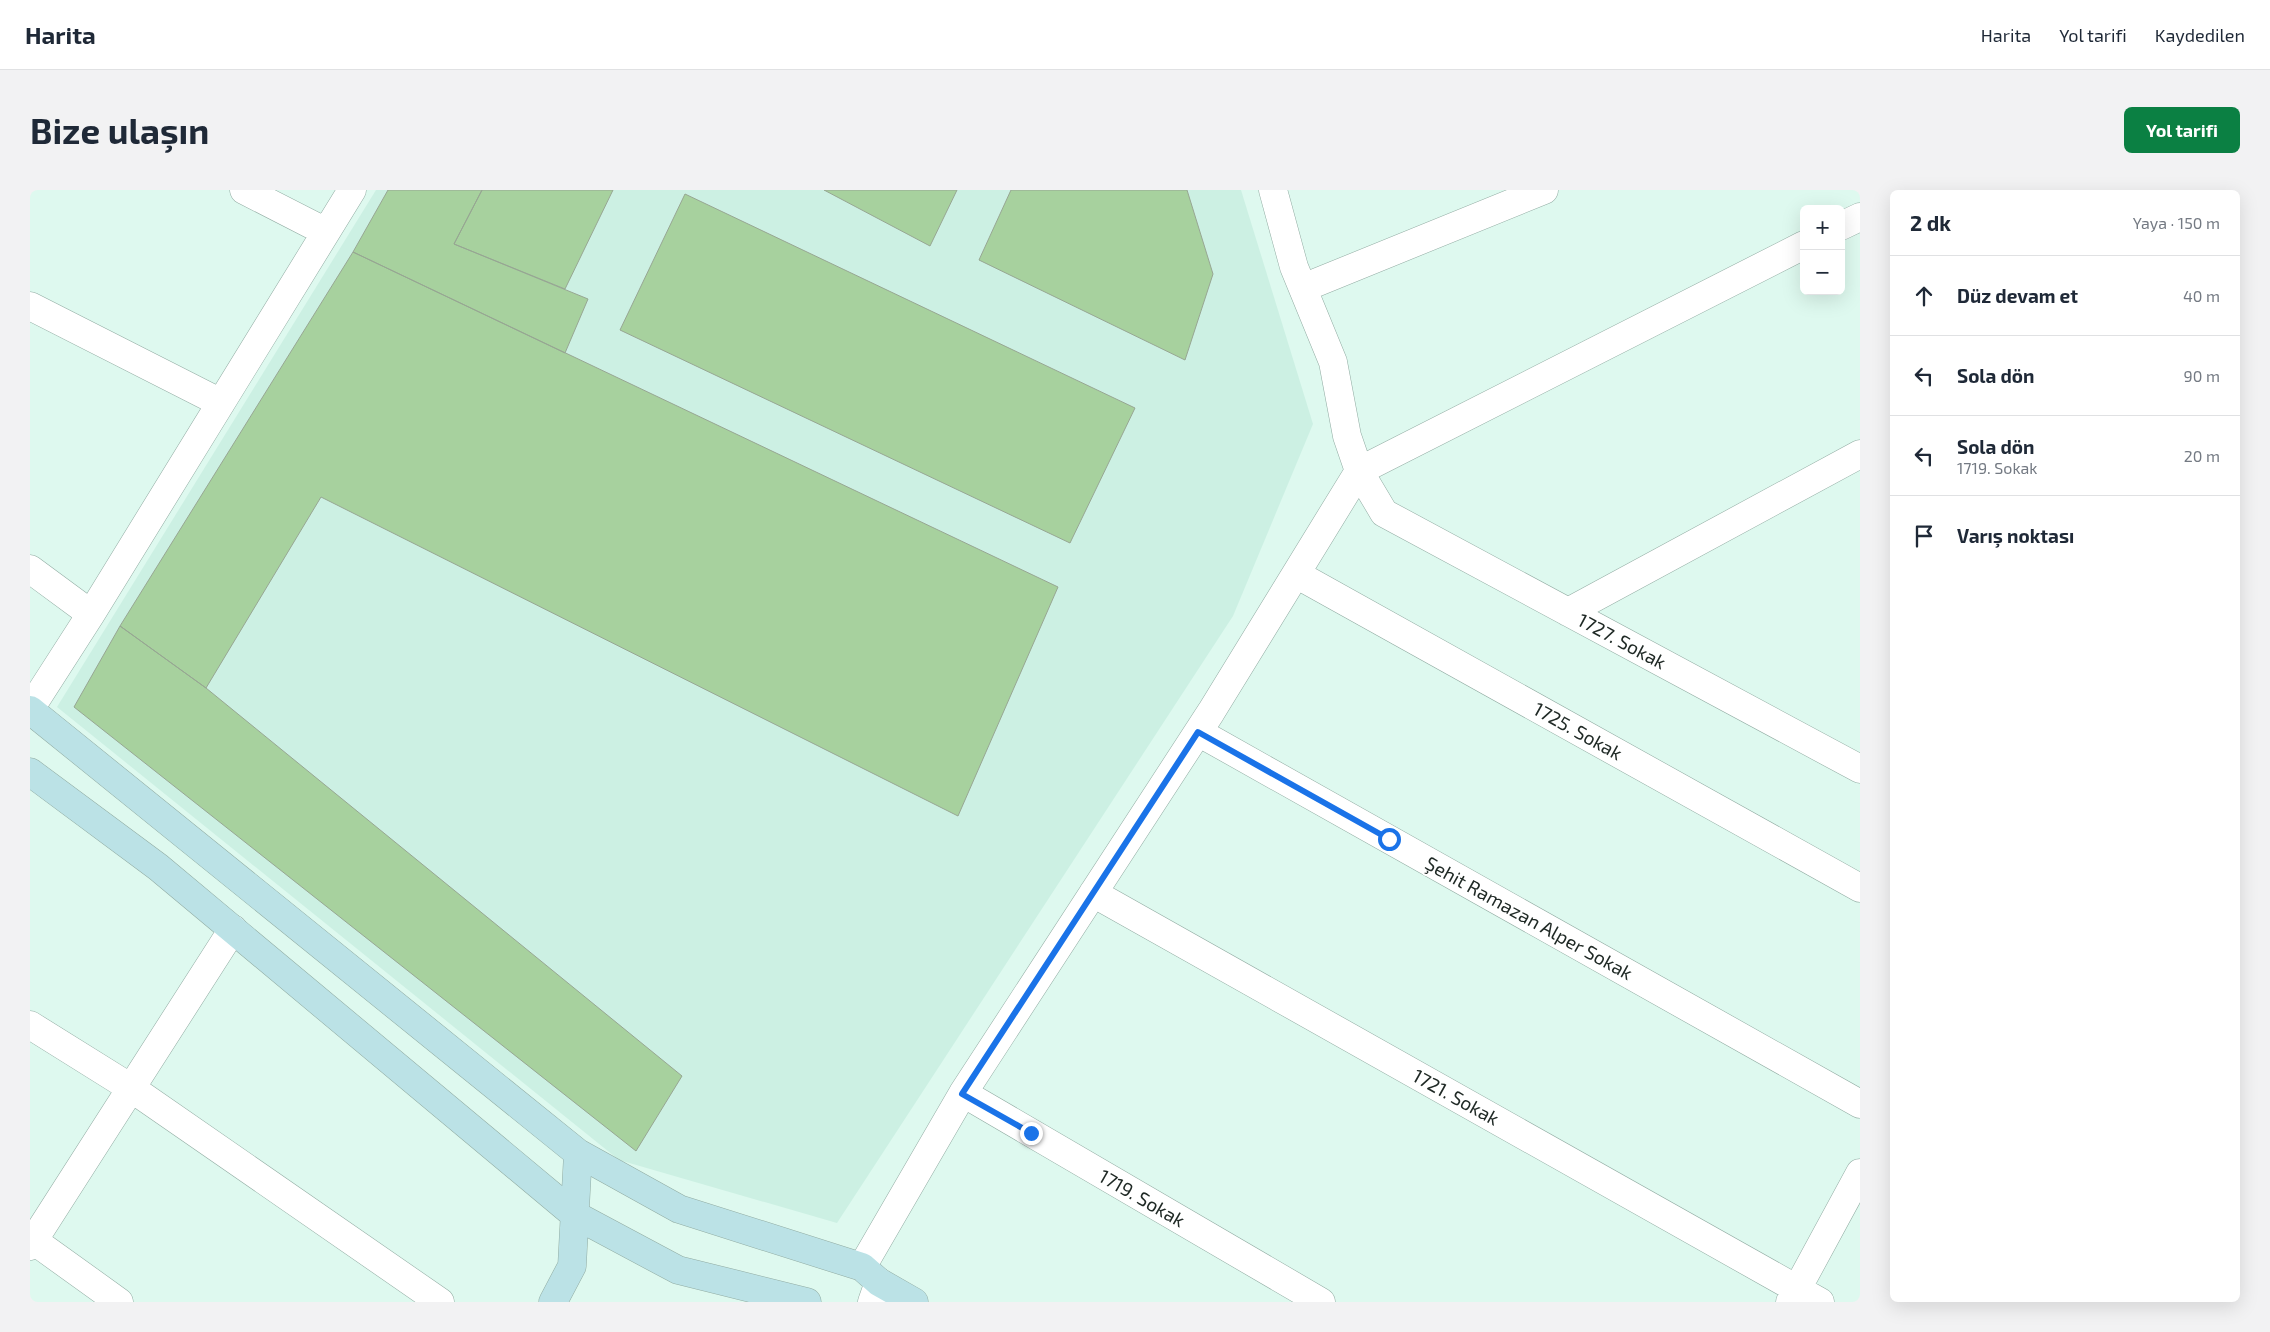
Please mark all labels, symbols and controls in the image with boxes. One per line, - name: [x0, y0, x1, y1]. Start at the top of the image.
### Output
- text: Harita: [25, 20, 96, 49]
- text: Harita: [1981, 24, 2031, 46]
- text: Yol tarifi: [2059, 24, 2127, 46]
- text: Kaydedilen: [2155, 24, 2245, 46]
- button: Yol tarifi: [2124, 107, 2240, 153]
- text: Bize ulaşın: [30, 109, 209, 151]
- map controls: [1800, 205, 1845, 295]
- button: +: [1800, 205, 1845, 250]
- text: 2 dk: [1910, 210, 1951, 235]
- text: Yaya · 150 m: [2133, 213, 2220, 232]
- button: −: [1800, 250, 1845, 295]
- icon: ahead: [1910, 282, 1938, 310]
- text: Düz devam et: [1957, 284, 2078, 307]
- text: 40 m: [2183, 286, 2220, 305]
- icon: left: [1910, 362, 1938, 390]
- text: Sola dön: [1957, 364, 2034, 387]
- text: 90 m: [2184, 366, 2220, 385]
- text: Sola dön: [1957, 435, 2034, 458]
- icon: left: [1910, 442, 1938, 470]
- text: 20 m: [2184, 446, 2220, 465]
- text: 1719. Sokak: [1957, 458, 2037, 477]
- icon: arrive: [1910, 522, 1938, 550]
- text: Varış noktası: [1957, 524, 2074, 547]
- street label: 1727. Sokak: [1574, 608, 1671, 674]
- street label: 1725. Sokak: [1530, 697, 1627, 765]
- route start: [1378, 828, 1401, 851]
- street label: Şehit Ramazan Alper Sokak: [1421, 851, 1637, 985]
- street label: 1721. Sokak: [1409, 1063, 1504, 1130]
- route end: [1020, 1122, 1043, 1145]
- street label: 1719. Sokak: [1095, 1164, 1190, 1232]

